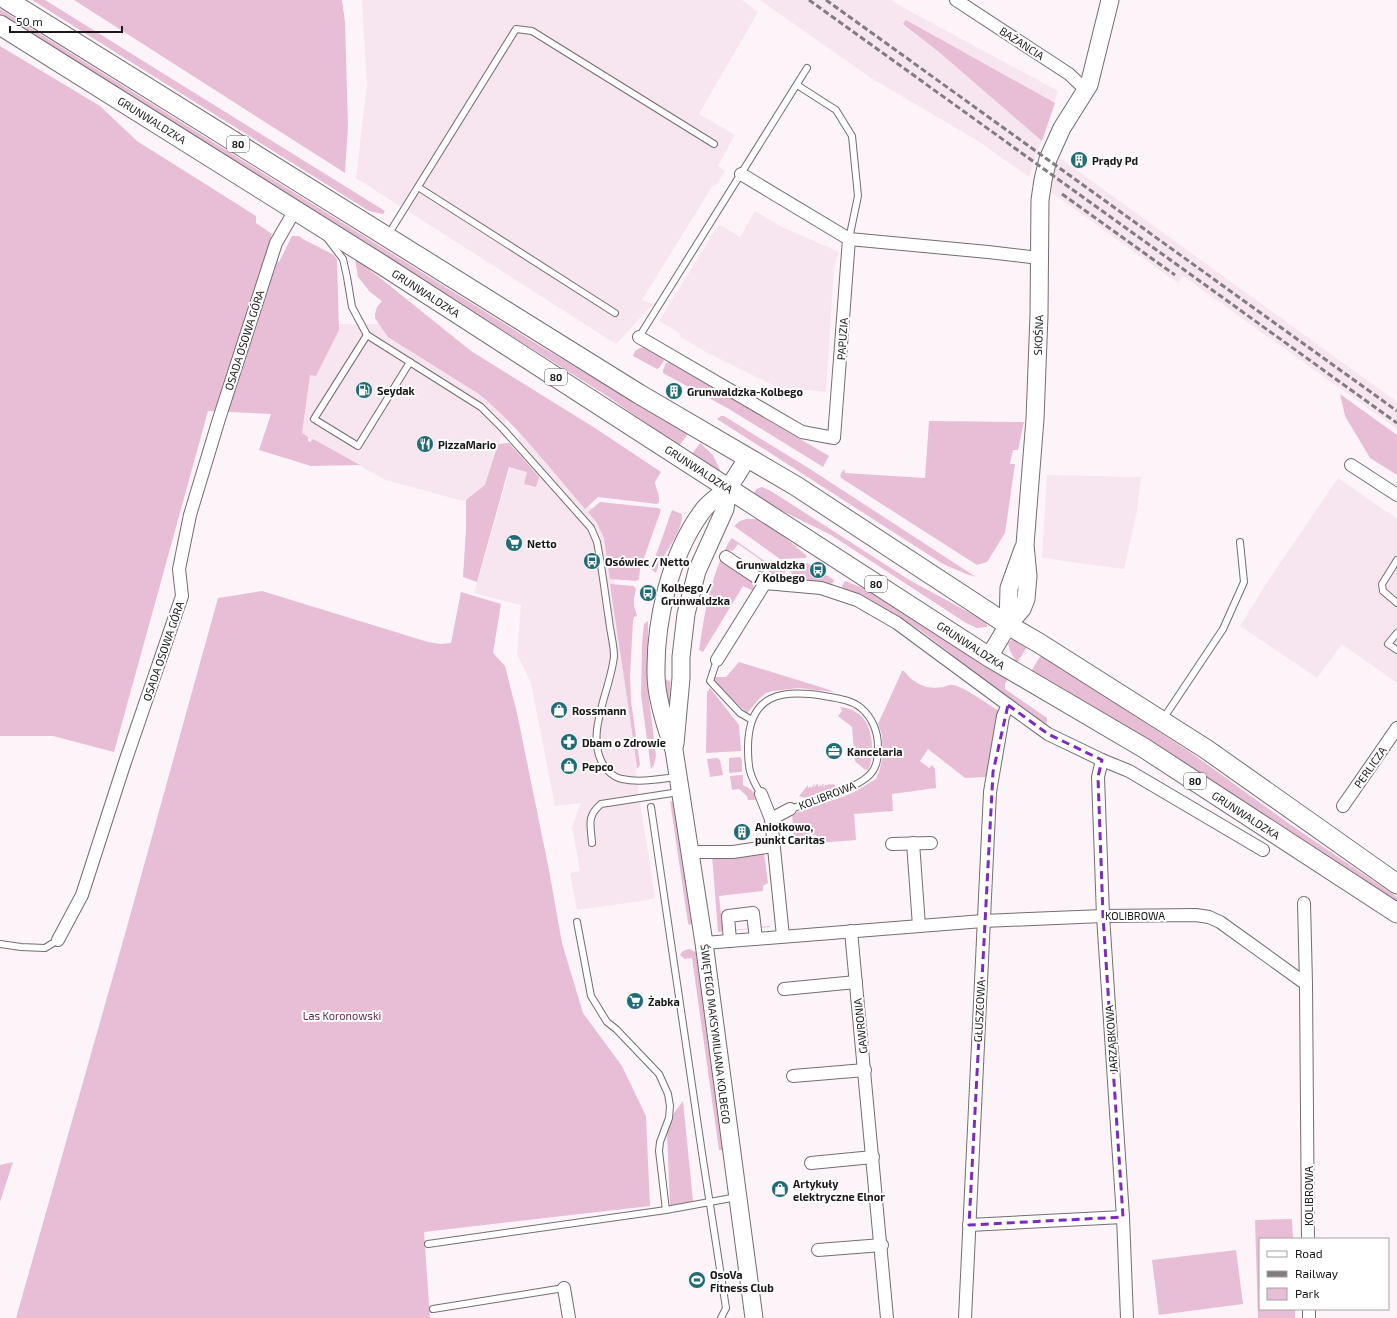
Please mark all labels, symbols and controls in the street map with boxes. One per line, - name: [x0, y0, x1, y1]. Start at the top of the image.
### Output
- scale bar: [10, 8, 122, 34]
- text: 50 m: [16, 14, 43, 28]
- street label: BAŻANCIA: [997, 24, 1047, 62]
- street label: GRUNWALDZKA: [115, 94, 189, 146]
- road number: 80: [227, 136, 249, 152]
- building icon: Prądy Pd: [1069, 150, 1089, 170]
- place label: Prądy Pd: [1092, 154, 1138, 168]
- street label: GRUNWALDZKA: [390, 266, 462, 320]
- street label: OSADA OSOWA GÓRA: [222, 288, 266, 392]
- street label: SKOŚNA: [1031, 314, 1045, 355]
- street label: PAPUZIA: [834, 317, 850, 361]
- road number: 80: [545, 369, 567, 385]
- fuel station icon: Seydak: [354, 380, 374, 400]
- building icon: Grunwaldzka-Kolbego: [664, 381, 684, 401]
- place label: Seydak: [377, 384, 416, 398]
- place label: Grunwaldzka-Kolbego: [687, 385, 803, 398]
- restaurant icon: PizzaMario: [415, 434, 435, 454]
- place label: PizzaMario: [438, 438, 497, 451]
- street label: GRUNWALDZKA: [663, 442, 735, 496]
- supermarket icon: Netto: [504, 533, 524, 553]
- place label: Netto: [527, 537, 557, 550]
- bus stop icon: Osówiec / Netto: [582, 551, 602, 571]
- place label: Osówiec / Netto: [605, 555, 690, 568]
- place label: Grunwaldzka / Kolbego: [736, 558, 806, 584]
- bus stop icon: Grunwaldzka / Kolbego: [808, 560, 828, 580]
- road number: 80: [865, 576, 887, 592]
- place label: Kolbego / Grunwaldzka: [661, 581, 730, 607]
- bus stop icon: Kolbego / Grunwaldzka: [638, 583, 658, 603]
- street label: OSADA OSOWA GÓRA: [140, 599, 186, 703]
- street label: GRUNWALDZKA: [935, 618, 1007, 672]
- shop icon: Rossmann: [549, 700, 569, 720]
- place label: Rossmann: [572, 704, 626, 717]
- pharmacy icon: Dbam o Zdrowie: [559, 732, 579, 752]
- place label: Dbam o Zdrowie: [582, 736, 666, 749]
- office icon: Kancelaria: [824, 741, 844, 761]
- street label: PERLICZA: [1351, 744, 1389, 790]
- place label: Kancelaria: [847, 745, 902, 758]
- shop icon: Pepco: [559, 756, 579, 776]
- place label: Pepco: [582, 760, 614, 773]
- road number: 80: [1184, 773, 1206, 789]
- street label: KOLIBROWA: [797, 778, 858, 812]
- street label: GRUNWALDZKA: [1210, 788, 1282, 842]
- place label: Aniołkowo, punkt Caritas: [755, 820, 825, 846]
- building icon: Aniołkowo, punkt Caritas: [732, 822, 752, 842]
- street label: KOLIBROWA: [1105, 909, 1165, 922]
- street label: ŚWIĘTEGO MAKSYMILIANA KOLBEGO: [699, 943, 733, 1125]
- street label: GŁUSZCOWA: [971, 979, 987, 1043]
- supermarket icon: Żabka: [625, 991, 645, 1011]
- place label: Żabka: [648, 995, 680, 1008]
- street label: GAWRONIA: [851, 998, 869, 1054]
- street label: JARZĄBKOWA: [1102, 1005, 1120, 1073]
- park label: Las Koronowski: [303, 1009, 381, 1022]
- street label: KOLIBROWA: [1302, 1166, 1315, 1226]
- place label: Artykuły elektryczne Elnor: [793, 1177, 885, 1204]
- shop icon: Artykuły elektryczne Elnor: [770, 1179, 790, 1199]
- legend: [1259, 1238, 1389, 1310]
- text: Road: [1295, 1246, 1323, 1260]
- text: Railway: [1295, 1266, 1339, 1280]
- place label: OsoVa Fitness Club: [710, 1268, 774, 1294]
- sports icon: OsoVa Fitness Club: [687, 1270, 707, 1290]
- text: Park: [1295, 1286, 1320, 1300]

